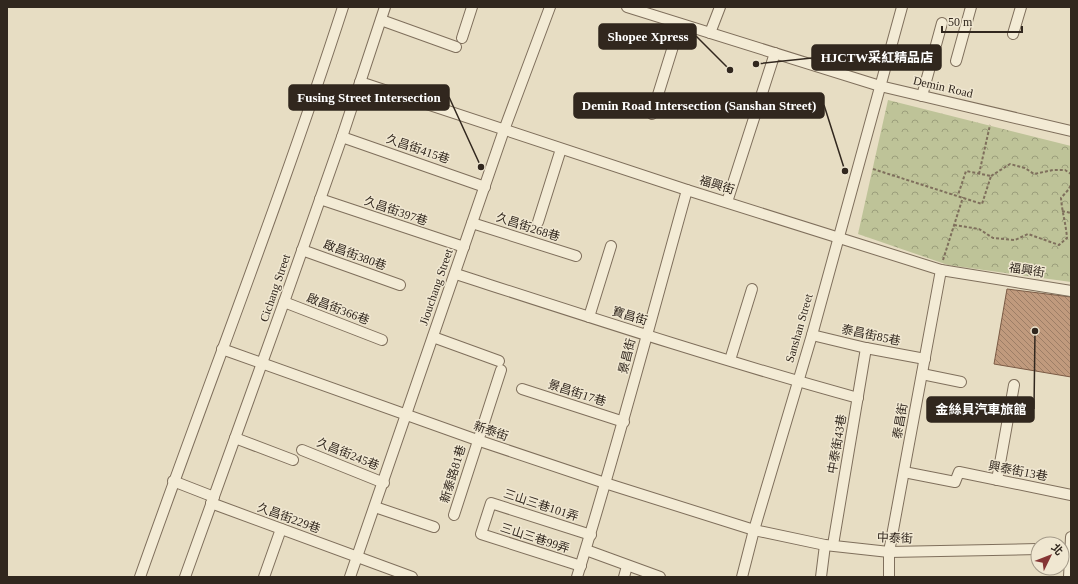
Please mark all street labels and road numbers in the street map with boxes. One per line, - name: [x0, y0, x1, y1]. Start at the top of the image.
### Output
- street label: Demin Road: [912, 73, 974, 101]
- street label: 久昌街415巷: [385, 132, 451, 166]
- street label: 福興街: [698, 173, 736, 197]
- street label: 久昌街397巷: [363, 194, 429, 228]
- street label: 久昌街268巷: [494, 210, 562, 244]
- street label: 啟昌街380巷: [322, 237, 388, 273]
- street label: Jiouchang Street: [416, 246, 456, 327]
- street label: Cichang Street: [257, 252, 293, 324]
- street label: 福興街: [1008, 260, 1046, 280]
- street label: 啟昌街366巷: [305, 291, 371, 327]
- street label: Sanshan Street: [782, 291, 816, 364]
- street label: 寶昌街: [611, 304, 649, 328]
- street label: 泰昌街85巷: [840, 322, 902, 348]
- street label: 景昌街: [616, 337, 638, 375]
- street label: 景昌街17巷: [546, 377, 608, 409]
- street label: 泰昌街: [890, 402, 910, 440]
- street label: 中泰街43巷: [825, 413, 849, 475]
- street label: 新泰街: [472, 419, 510, 443]
- street label: 久昌街245巷: [315, 435, 381, 473]
- street label: 新泰路81巷: [438, 443, 468, 505]
- street label: 興泰街13巷: [987, 458, 1049, 484]
- street label: 三山三巷101弄: [502, 486, 580, 524]
- street label: 久昌街229巷: [256, 500, 322, 536]
- street label: 三山三巷99弄: [499, 520, 571, 556]
- street label: 中泰街: [877, 530, 913, 546]

